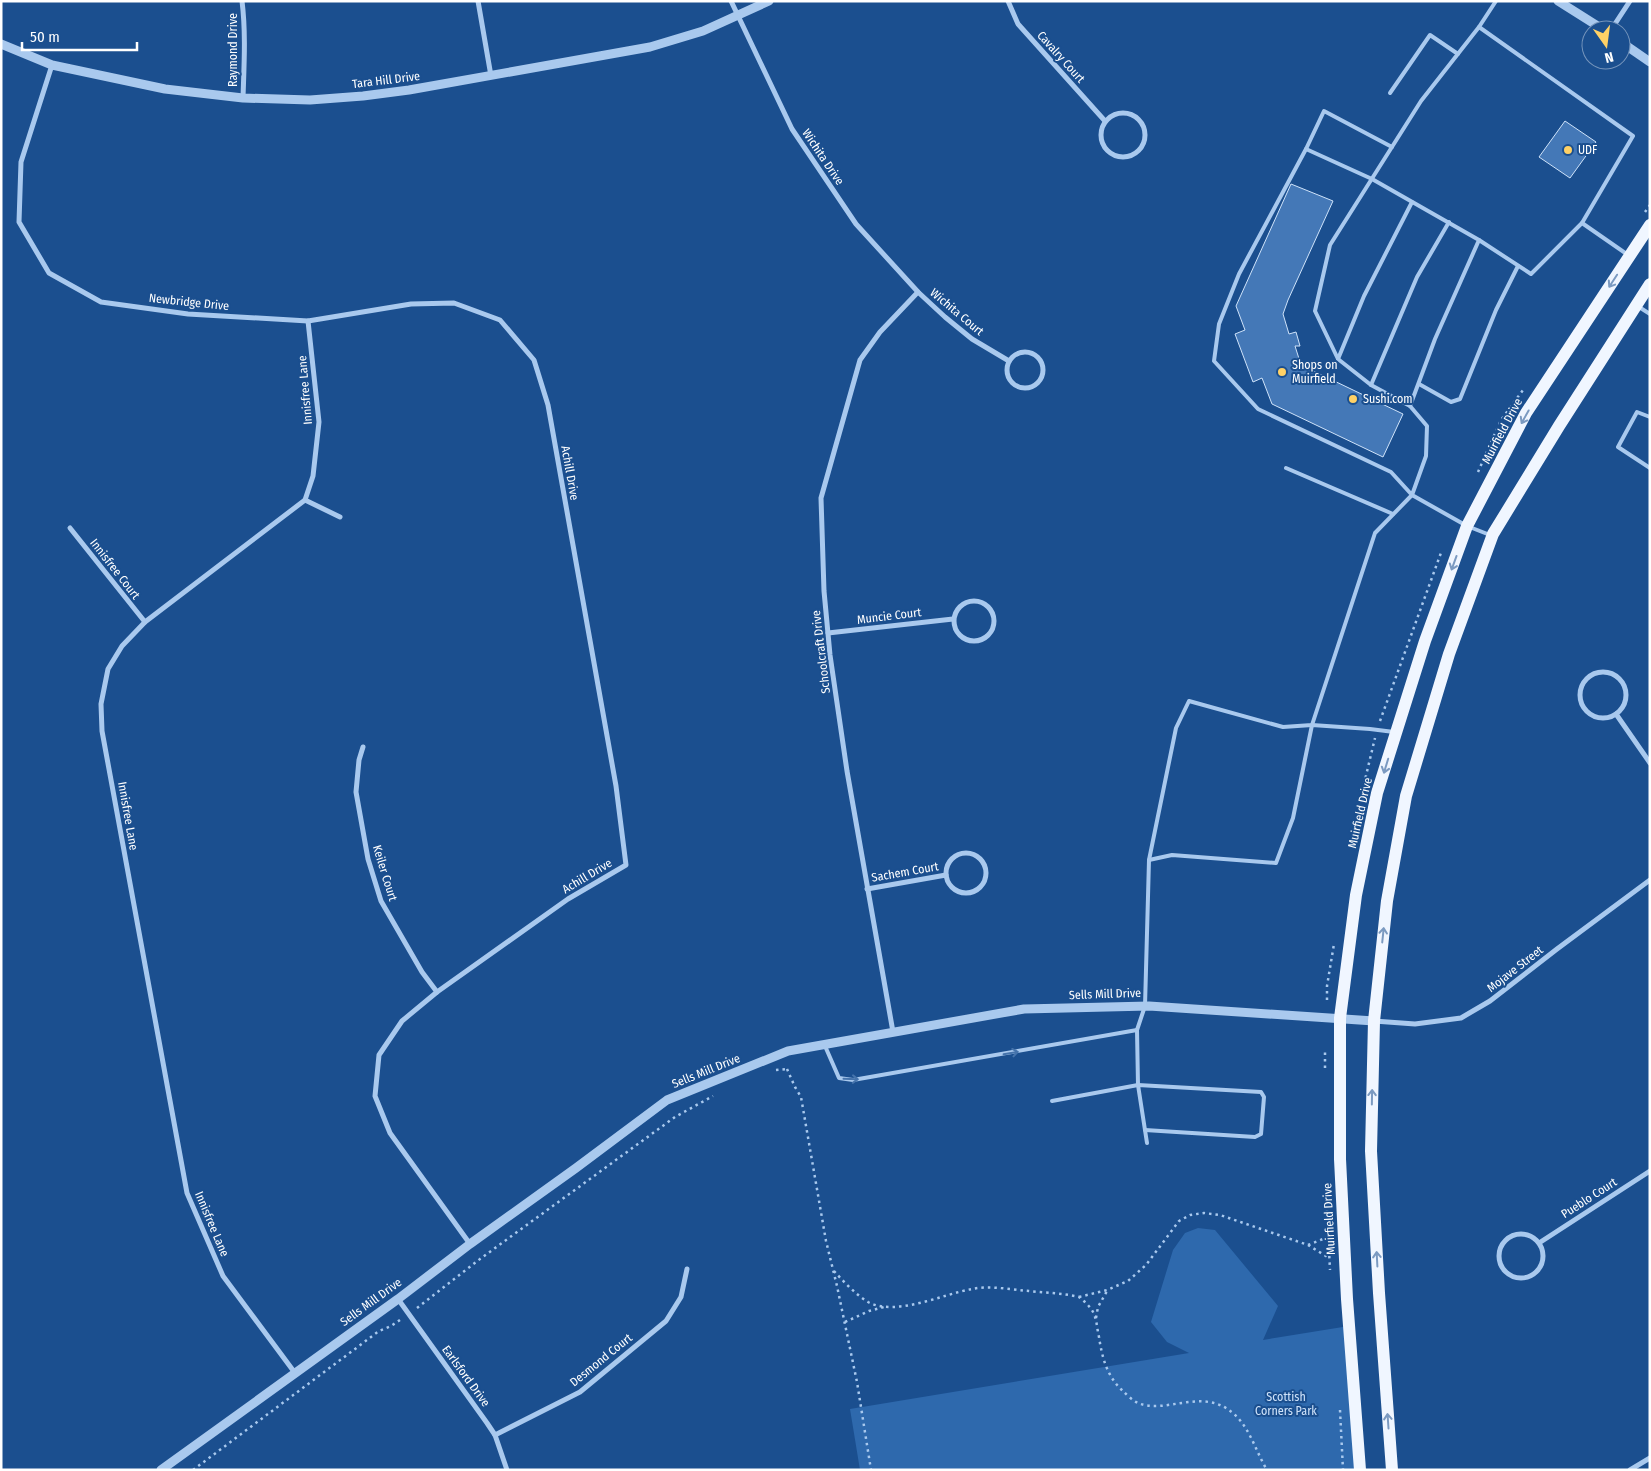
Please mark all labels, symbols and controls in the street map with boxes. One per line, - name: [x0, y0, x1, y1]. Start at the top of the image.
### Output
- street label: Raymond Drive: [226, 13, 240, 87]
- scale bar: [22, 20, 138, 52]
- north arrow: [1581, 20, 1631, 70]
- text: 50 m: [30, 28, 60, 46]
- street label: Cavalry Court: [1034, 28, 1088, 86]
- text: N: [1603, 48, 1615, 66]
- street label: Tara Hill Drive: [351, 69, 421, 91]
- street label: Wichita Drive: [799, 126, 847, 188]
- place label: UDF: [1578, 143, 1598, 157]
- marker: UDF: [1562, 144, 1574, 156]
- one-way arrow: [1608, 273, 1618, 287]
- street label: Wichita Court: [927, 286, 987, 338]
- street label: Newbridge Drive: [148, 291, 230, 313]
- street label: Innisfree Lane: [295, 355, 315, 425]
- place label: Shops on Muirfield: [1292, 358, 1338, 386]
- marker: Shops on Muirfield: [1276, 366, 1288, 378]
- place label: Sushi.com: [1363, 392, 1413, 406]
- marker: Sushi.com: [1347, 393, 1359, 405]
- street label: Muirfield Drive: [1479, 396, 1525, 466]
- one-way arrow: [1519, 409, 1529, 423]
- street label: Achill Drive: [558, 445, 582, 502]
- street label: Innisfree Court: [87, 536, 143, 602]
- one-way arrow: [1449, 554, 1458, 570]
- street label: Muncie Court: [856, 605, 922, 627]
- street label: Schoolcraft Drive: [809, 609, 833, 694]
- one-way arrow: [1380, 758, 1390, 774]
- street label: Muirfield Drive: [1345, 776, 1375, 850]
- street label: Innisfree Lane: [115, 781, 141, 852]
- street label: Keiler Court: [370, 843, 400, 903]
- street label: Achill Drive: [560, 856, 614, 896]
- street label: Sachem Court: [870, 859, 940, 885]
- one-way arrow: [1378, 927, 1388, 943]
- street label: Mojave Street: [1484, 943, 1546, 995]
- street label: Sells Mill Drive: [1069, 986, 1141, 1002]
- one-way arrow: [1002, 1047, 1018, 1057]
- street label: Sells Mill Drive: [670, 1051, 742, 1091]
- one-way arrow: [842, 1074, 858, 1084]
- one-way arrow: [1367, 1089, 1377, 1105]
- street label: Pueblo Court: [1559, 1175, 1619, 1221]
- street label: Muirfield Drive: [1320, 1183, 1338, 1255]
- street label: Innisfree Lane: [192, 1189, 232, 1259]
- one-way arrow: [1372, 1251, 1381, 1267]
- street label: Sells Mill Drive: [338, 1275, 404, 1329]
- street label: Desmond Court: [567, 1331, 635, 1389]
- street label: Earlsford Drive: [439, 1343, 493, 1409]
- park label: Scottish Corners Park: [1255, 1390, 1317, 1418]
- one-way arrow: [1384, 1413, 1393, 1429]

